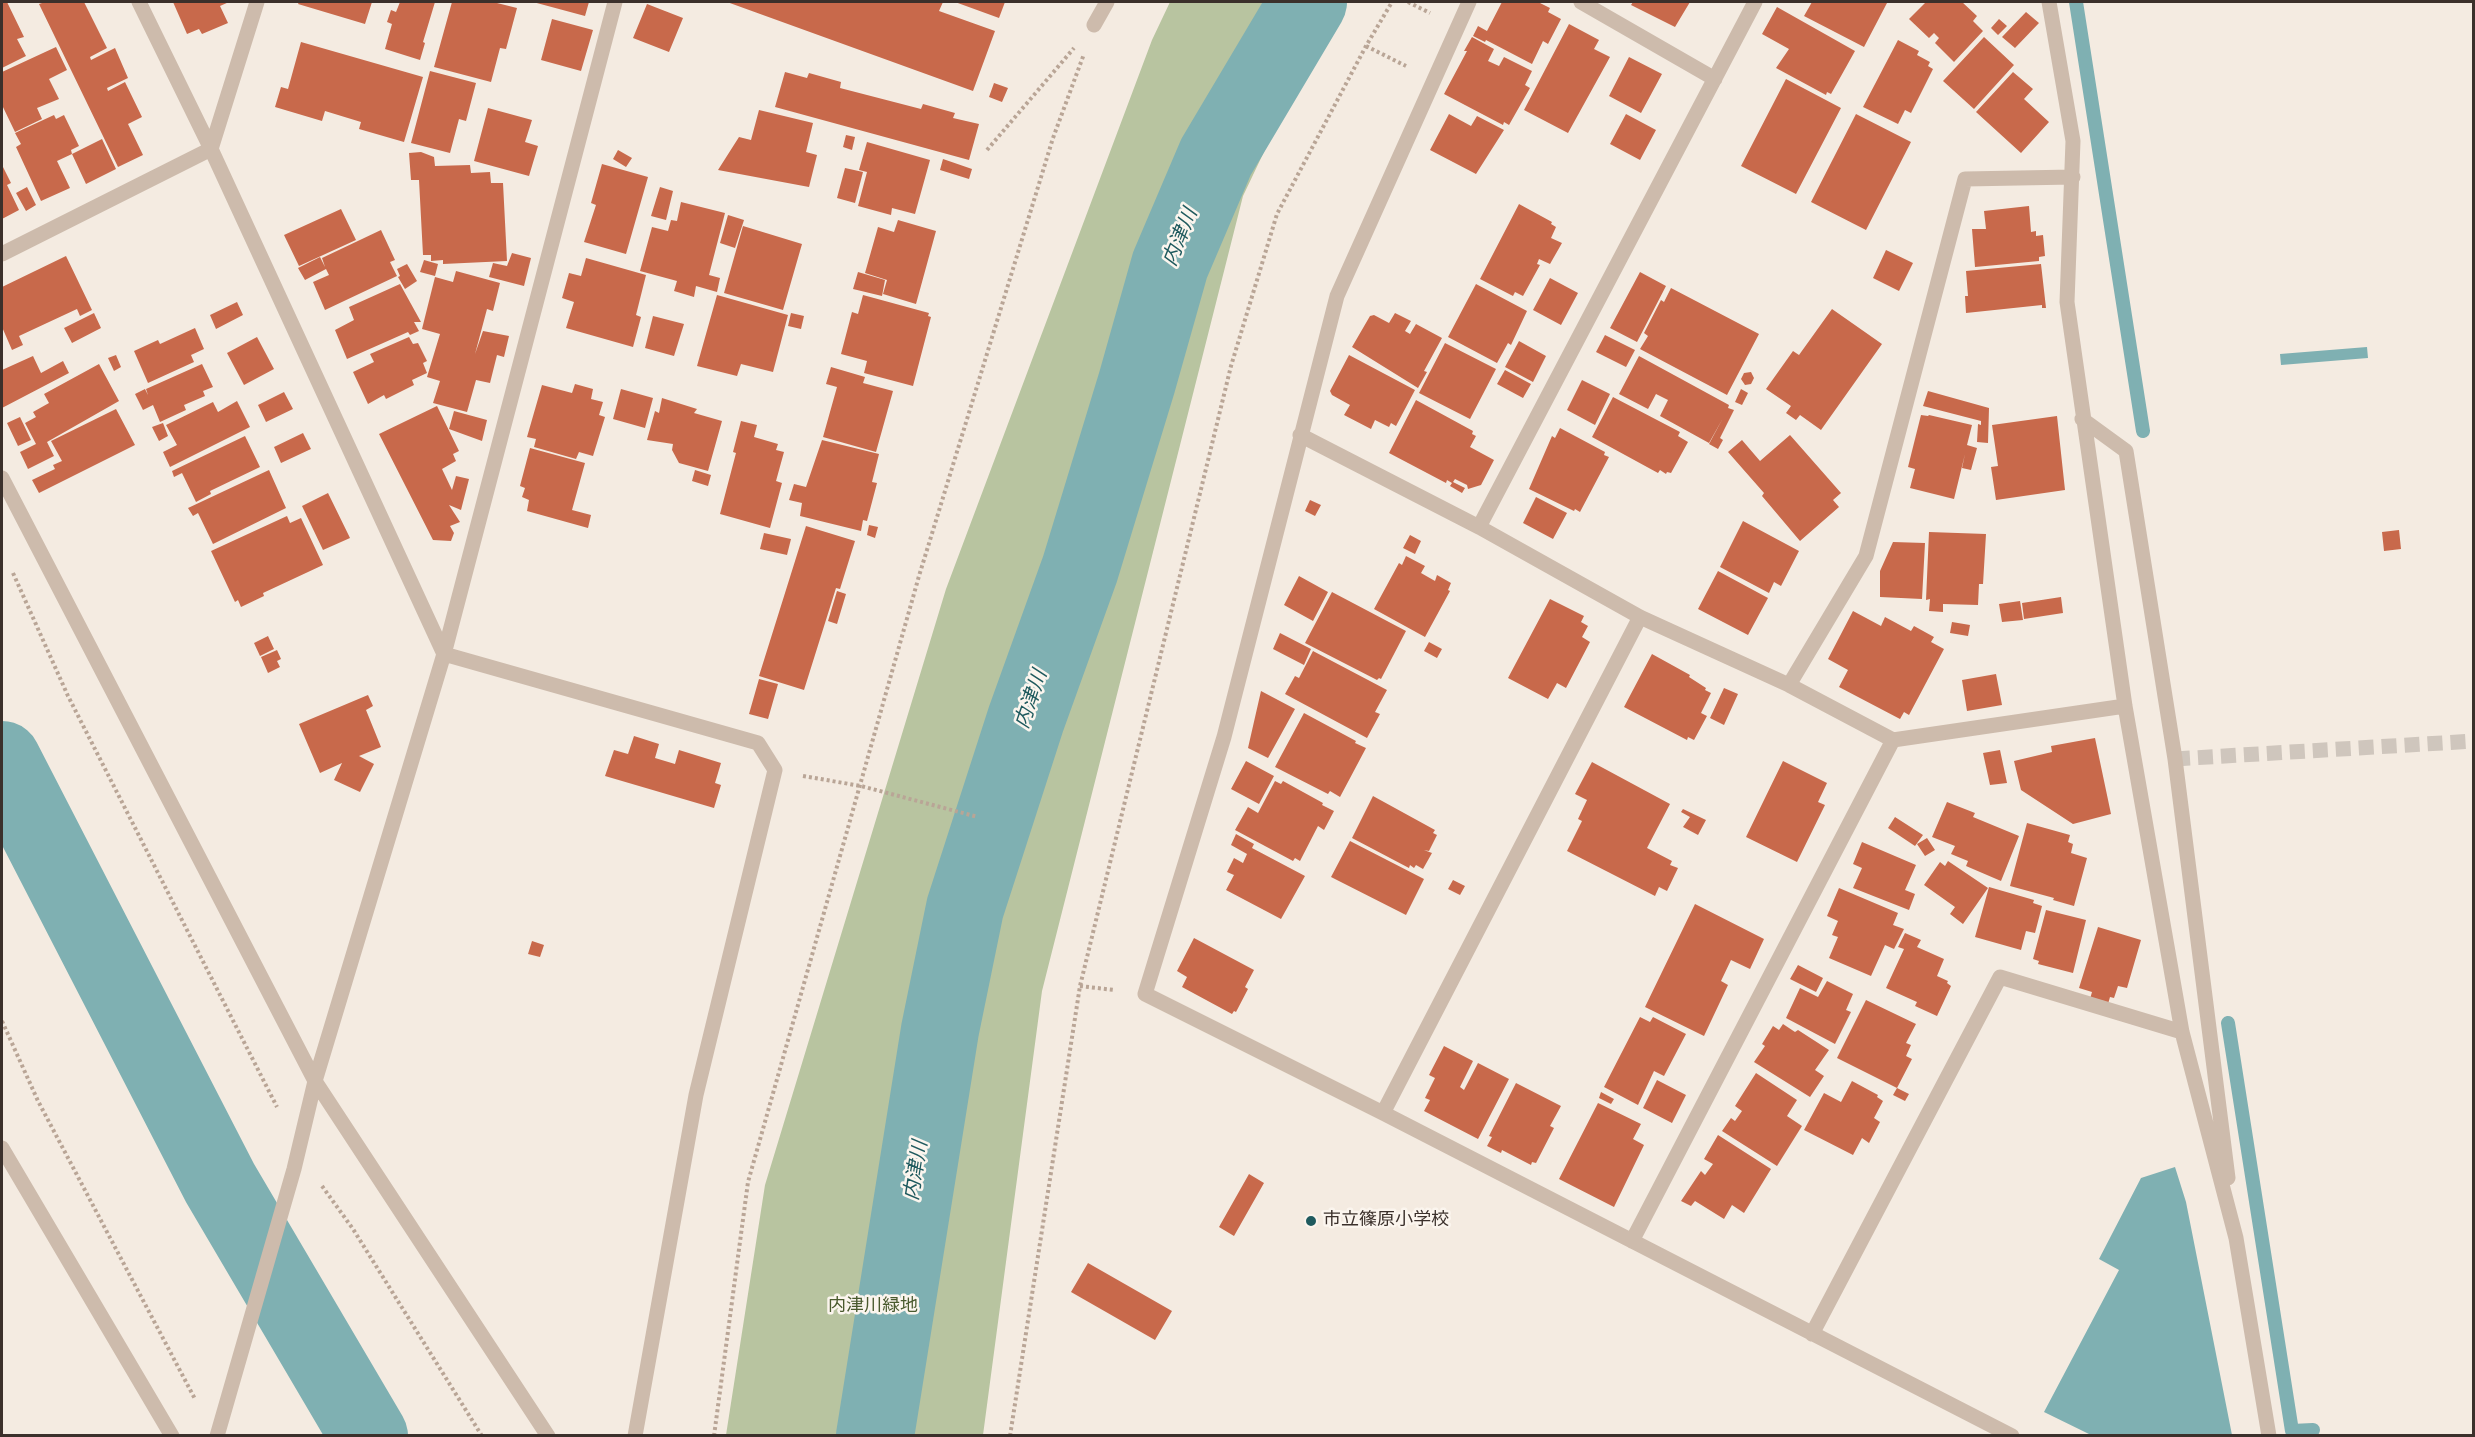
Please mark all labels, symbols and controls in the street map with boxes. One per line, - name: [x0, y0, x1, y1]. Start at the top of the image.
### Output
- water label: 内津川: [1160, 206, 1204, 270]
- water label: 内津川: [1012, 668, 1054, 732]
- water label: 内津川: [901, 1139, 935, 1203]
- place label: 市立篠原小学校: [1323, 1210, 1449, 1232]
- marker: 市立篠原小学校: [1304, 1214, 1318, 1228]
- park label: 内津川緑地: [828, 1296, 918, 1318]

